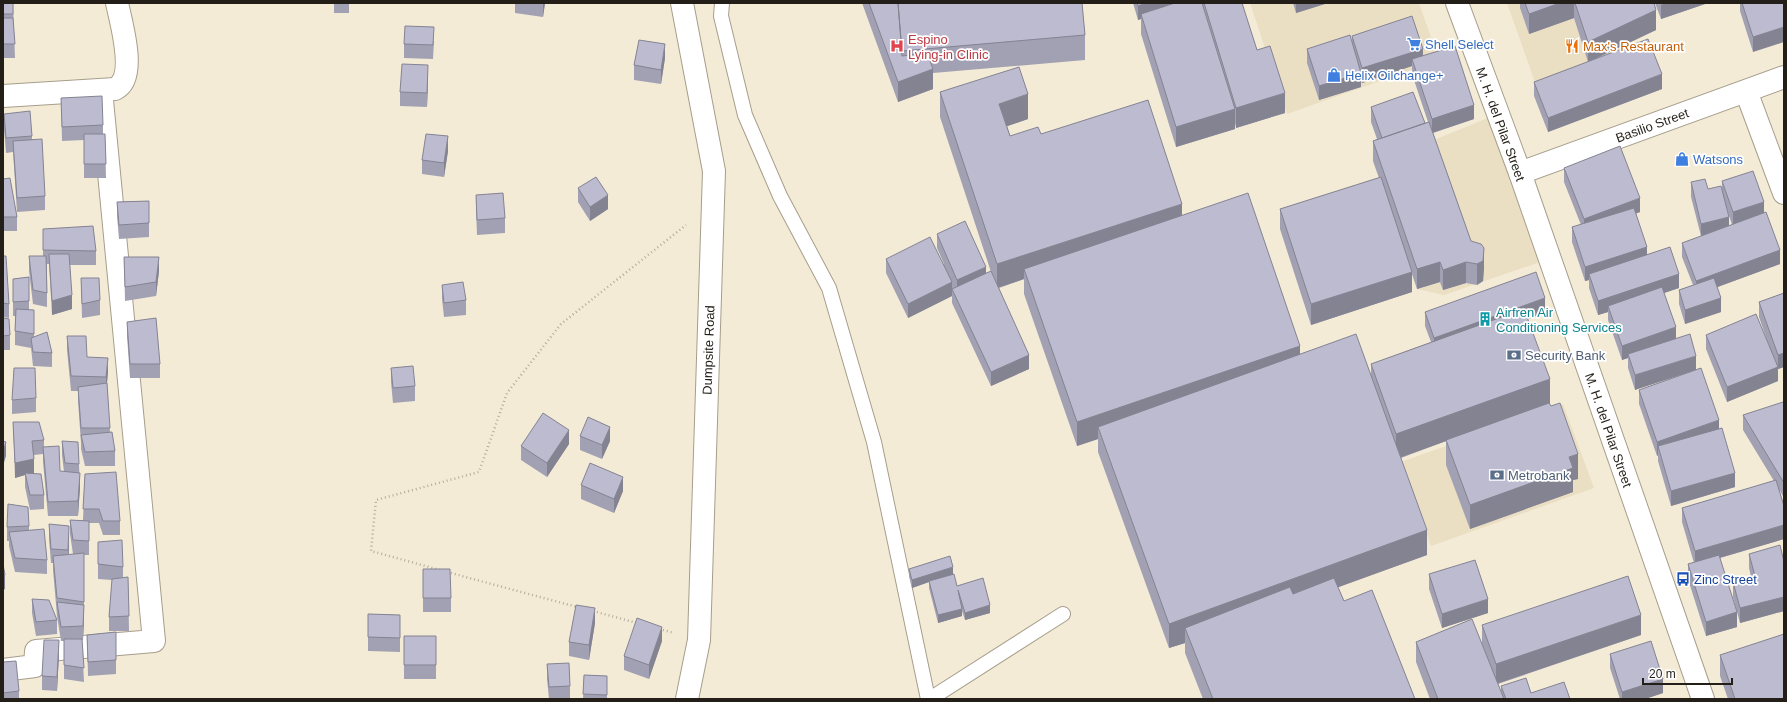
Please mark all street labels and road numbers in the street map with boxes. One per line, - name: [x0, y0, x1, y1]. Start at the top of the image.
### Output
- street label: M. H. del Pilar Street: [1473, 65, 1528, 183]
- street label: Basilio Street: [1614, 105, 1691, 146]
- street label: Dumpsite Road: [699, 305, 718, 395]
- street label: M. H. del Pilar Street: [1582, 371, 1635, 490]

